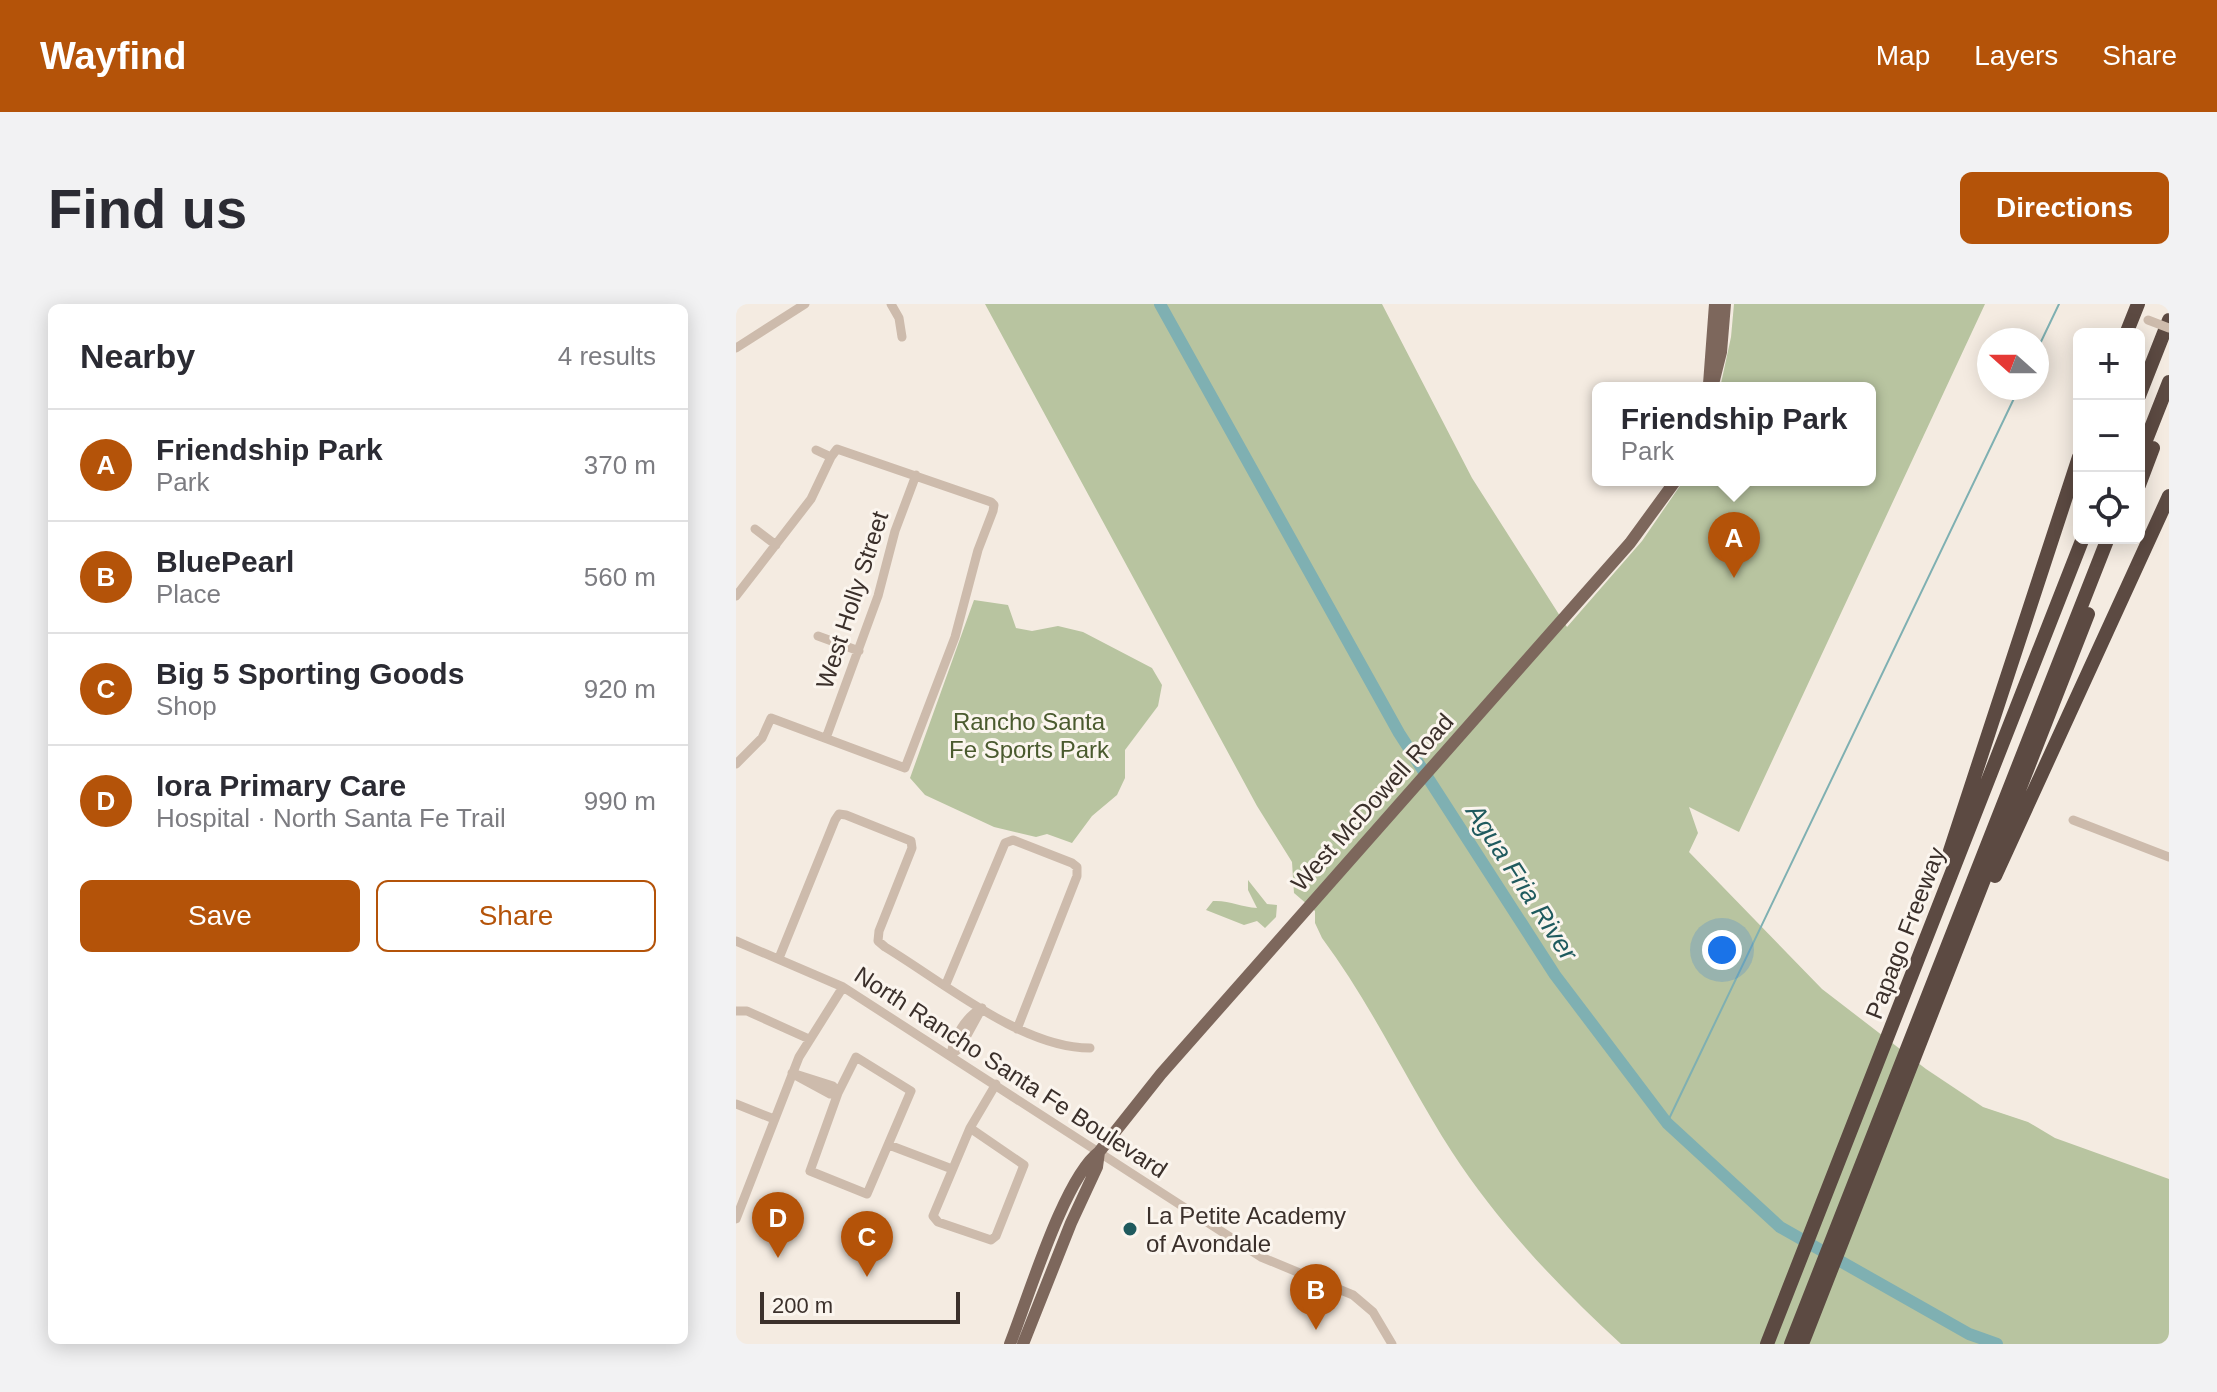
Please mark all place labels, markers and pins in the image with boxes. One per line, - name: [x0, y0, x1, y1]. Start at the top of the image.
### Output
- pin: A: [1708, 512, 1760, 578]
- pin: D: [752, 1192, 804, 1258]
- place label: La Petite Academy of Avondale: [1146, 1202, 1346, 1257]
- pin: C: [841, 1211, 893, 1277]
- marker: La Petite Academy of Avondale: [1121, 1220, 1139, 1238]
- pin: B: [1290, 1264, 1342, 1330]

